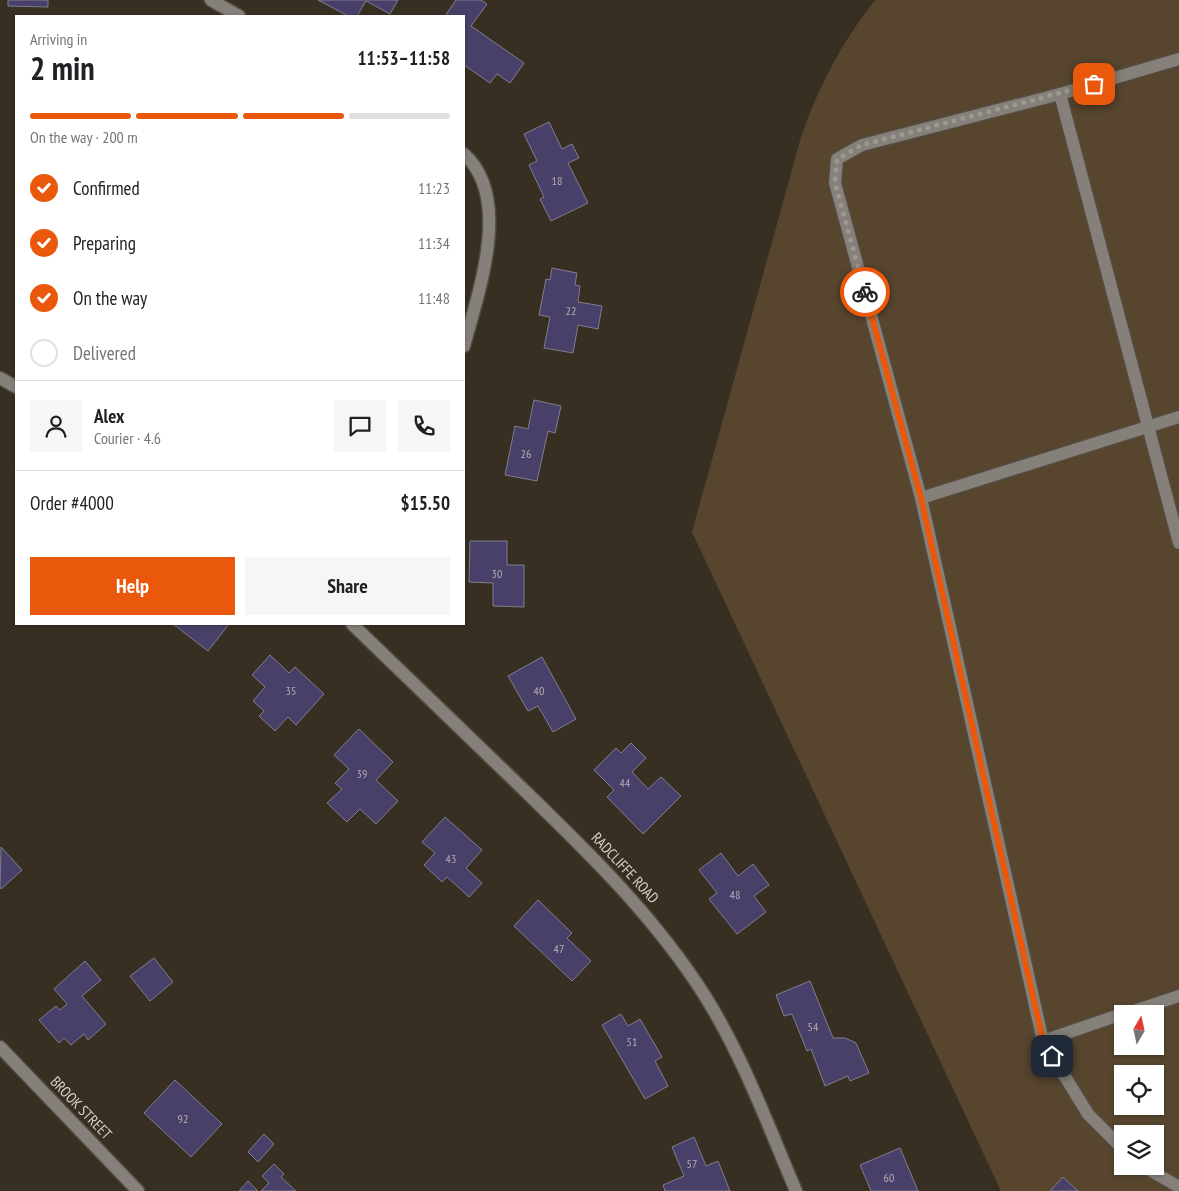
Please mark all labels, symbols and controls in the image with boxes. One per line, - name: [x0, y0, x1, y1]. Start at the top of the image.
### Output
- text: Arriving in: [30, 29, 87, 49]
- text: 11:53–11:58: [357, 46, 450, 70]
- text: 2 min: [30, 47, 95, 89]
- pin: [1073, 63, 1115, 105]
- icon: bag: [1080, 70, 1108, 98]
- text: On the way · 200 m: [30, 127, 138, 147]
- house number: 18: [552, 173, 562, 188]
- icon: check: [30, 174, 58, 202]
- text: Confirmed: [73, 176, 140, 200]
- text: 11:23: [418, 178, 450, 198]
- icon: check: [30, 229, 58, 257]
- text: Preparing: [73, 231, 136, 255]
- text: 11:34: [418, 233, 450, 253]
- courier: [840, 267, 890, 317]
- icon: bike: [851, 278, 879, 306]
- icon: check: [30, 284, 58, 312]
- text: On the way: [73, 286, 147, 310]
- text: 11:48: [418, 288, 450, 308]
- house number: 22: [566, 303, 576, 318]
- text: Delivered: [73, 341, 136, 365]
- button: person: [30, 400, 82, 452]
- button: chat: [334, 400, 386, 452]
- button: phone: [398, 400, 450, 452]
- text: Alex: [94, 404, 124, 428]
- text: Courier · 4.6: [94, 428, 161, 448]
- house number: 26: [521, 446, 531, 461]
- text: Order #4000: [30, 491, 114, 515]
- text: $15.50: [401, 491, 450, 515]
- button: Help: [30, 557, 235, 615]
- button: Share: [245, 557, 450, 615]
- house number: 30: [492, 566, 502, 581]
- house number: 35: [286, 683, 296, 698]
- house number: 40: [534, 683, 544, 698]
- house number: 39: [357, 766, 367, 781]
- house number: 44: [620, 775, 631, 790]
- street label: RADCLIFFE ROAD: [588, 828, 663, 907]
- house number: 43: [446, 851, 456, 866]
- house number: 48: [730, 887, 740, 902]
- house number: 47: [554, 941, 564, 956]
- north arrow: [1114, 1005, 1164, 1055]
- map controls: [1114, 1005, 1164, 1175]
- house number: 54: [808, 1019, 819, 1034]
- house number: 51: [627, 1034, 637, 1049]
- pin: [1031, 1035, 1073, 1077]
- icon: home: [1038, 1042, 1066, 1070]
- button: locate: [1114, 1065, 1164, 1115]
- street label: BROOK STREET: [47, 1072, 116, 1143]
- house number: 92: [178, 1111, 188, 1126]
- button: layers: [1114, 1125, 1164, 1175]
- house number: 57: [687, 1156, 697, 1171]
- house number: 60: [884, 1170, 894, 1185]

